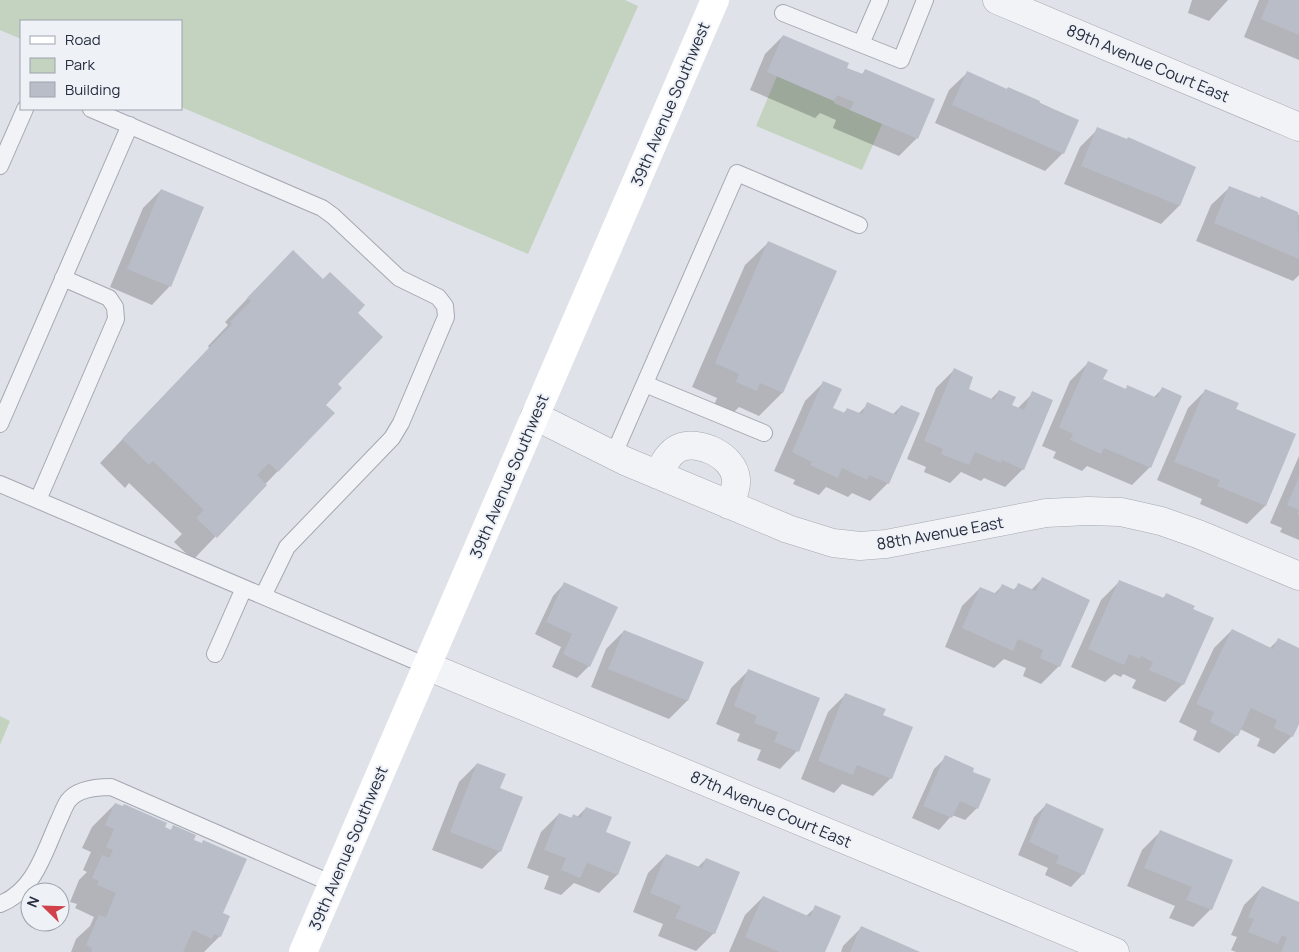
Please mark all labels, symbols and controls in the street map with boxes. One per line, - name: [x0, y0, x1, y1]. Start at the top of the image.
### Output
- street label: 39th Avenue Southwest: [625, 18, 715, 190]
- street label: 89th Avenue Court East: [1063, 19, 1233, 107]
- legend: [20, 20, 182, 110]
- text: Road: [65, 29, 101, 50]
- text: Park: [65, 54, 95, 75]
- text: Building: [65, 79, 120, 100]
- street label: 39th Avenue Southwest: [464, 390, 554, 562]
- street label: 88th Avenue East: [875, 511, 1005, 555]
- street label: 39th Avenue Southwest: [303, 762, 393, 934]
- street label: 87th Avenue Court East: [687, 765, 855, 853]
- north arrow: [20, 882, 70, 932]
- text: N: [22, 893, 43, 910]

